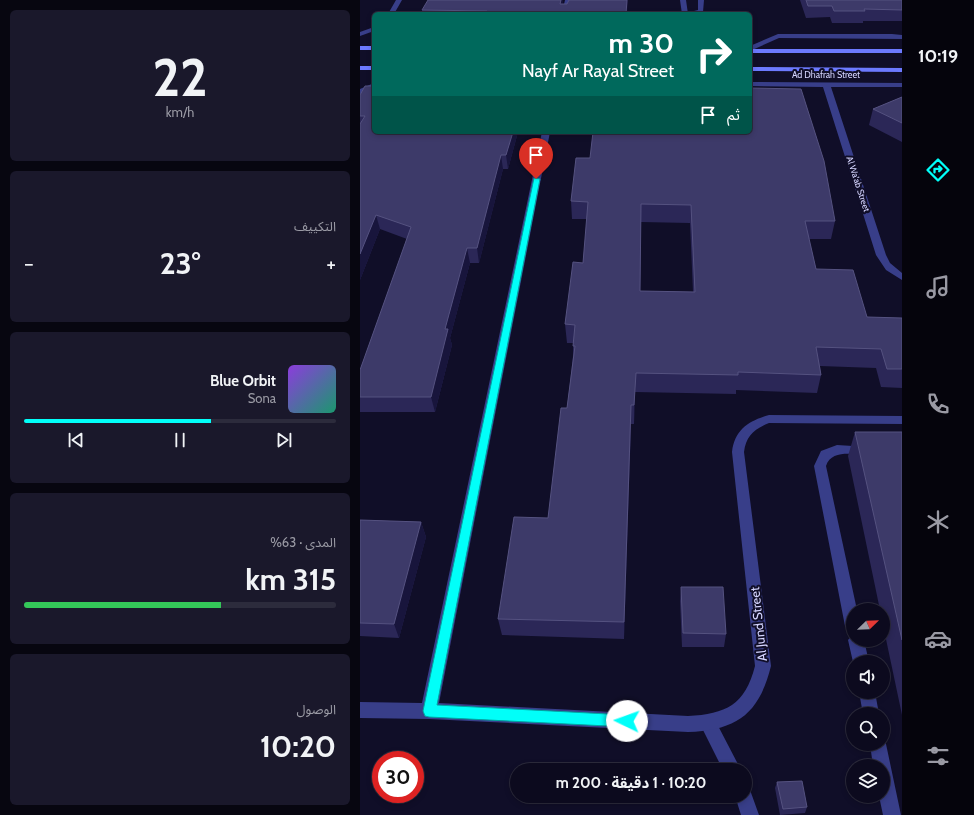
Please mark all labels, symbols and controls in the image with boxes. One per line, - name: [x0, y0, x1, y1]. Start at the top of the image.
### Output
- text: 30 m: [608, 26, 674, 60]
- icon: right: [688, 28, 740, 80]
- text: 10:19: [918, 45, 958, 67]
- text: 22: [152, 46, 208, 109]
- text: Nayf Ar Rayal Street: [522, 60, 674, 82]
- street label: Ad Dhafrah Street: [792, 69, 860, 80]
- text: km/h: [166, 104, 194, 120]
- icon: arrive: [697, 104, 719, 126]
- text: ثم: [727, 106, 740, 124]
- pin: [519, 138, 553, 179]
- icon: arrive: [525, 144, 547, 166]
- street label: Al Wa'ab Street: [844, 155, 873, 213]
- icon: directions: [924, 156, 952, 184]
- text: التكييف: [294, 218, 336, 234]
- text: 23°: [160, 245, 200, 282]
- text: −: [24, 250, 34, 277]
- text: +: [326, 250, 336, 277]
- icon: music: [924, 273, 952, 301]
- text: Blue Orbit: [210, 372, 276, 390]
- text: Sona: [248, 390, 276, 406]
- icon: phone: [924, 390, 952, 418]
- icon: previous: [65, 429, 87, 451]
- icon: pause: [169, 429, 191, 451]
- icon: next: [273, 429, 295, 451]
- icon: climate: [924, 508, 952, 536]
- text: المدى · 63%: [270, 534, 336, 550]
- text: 315 km: [245, 561, 336, 598]
- street label: Al Jund Street: [746, 585, 770, 662]
- north arrow: [846, 603, 890, 647]
- map controls: [846, 603, 890, 803]
- icon: car: [924, 625, 952, 653]
- button: sound: [846, 655, 890, 699]
- position arrow: [606, 700, 648, 742]
- text: الوصول: [296, 701, 336, 717]
- button: search: [846, 707, 890, 751]
- text: 10:20: [260, 728, 336, 765]
- icon: filters: [924, 742, 952, 770]
- speed limit sign: 30: [372, 751, 424, 803]
- button: layers: [846, 759, 890, 803]
- text: 10:20 · 1 دقيقة · 200 m: [556, 774, 706, 792]

